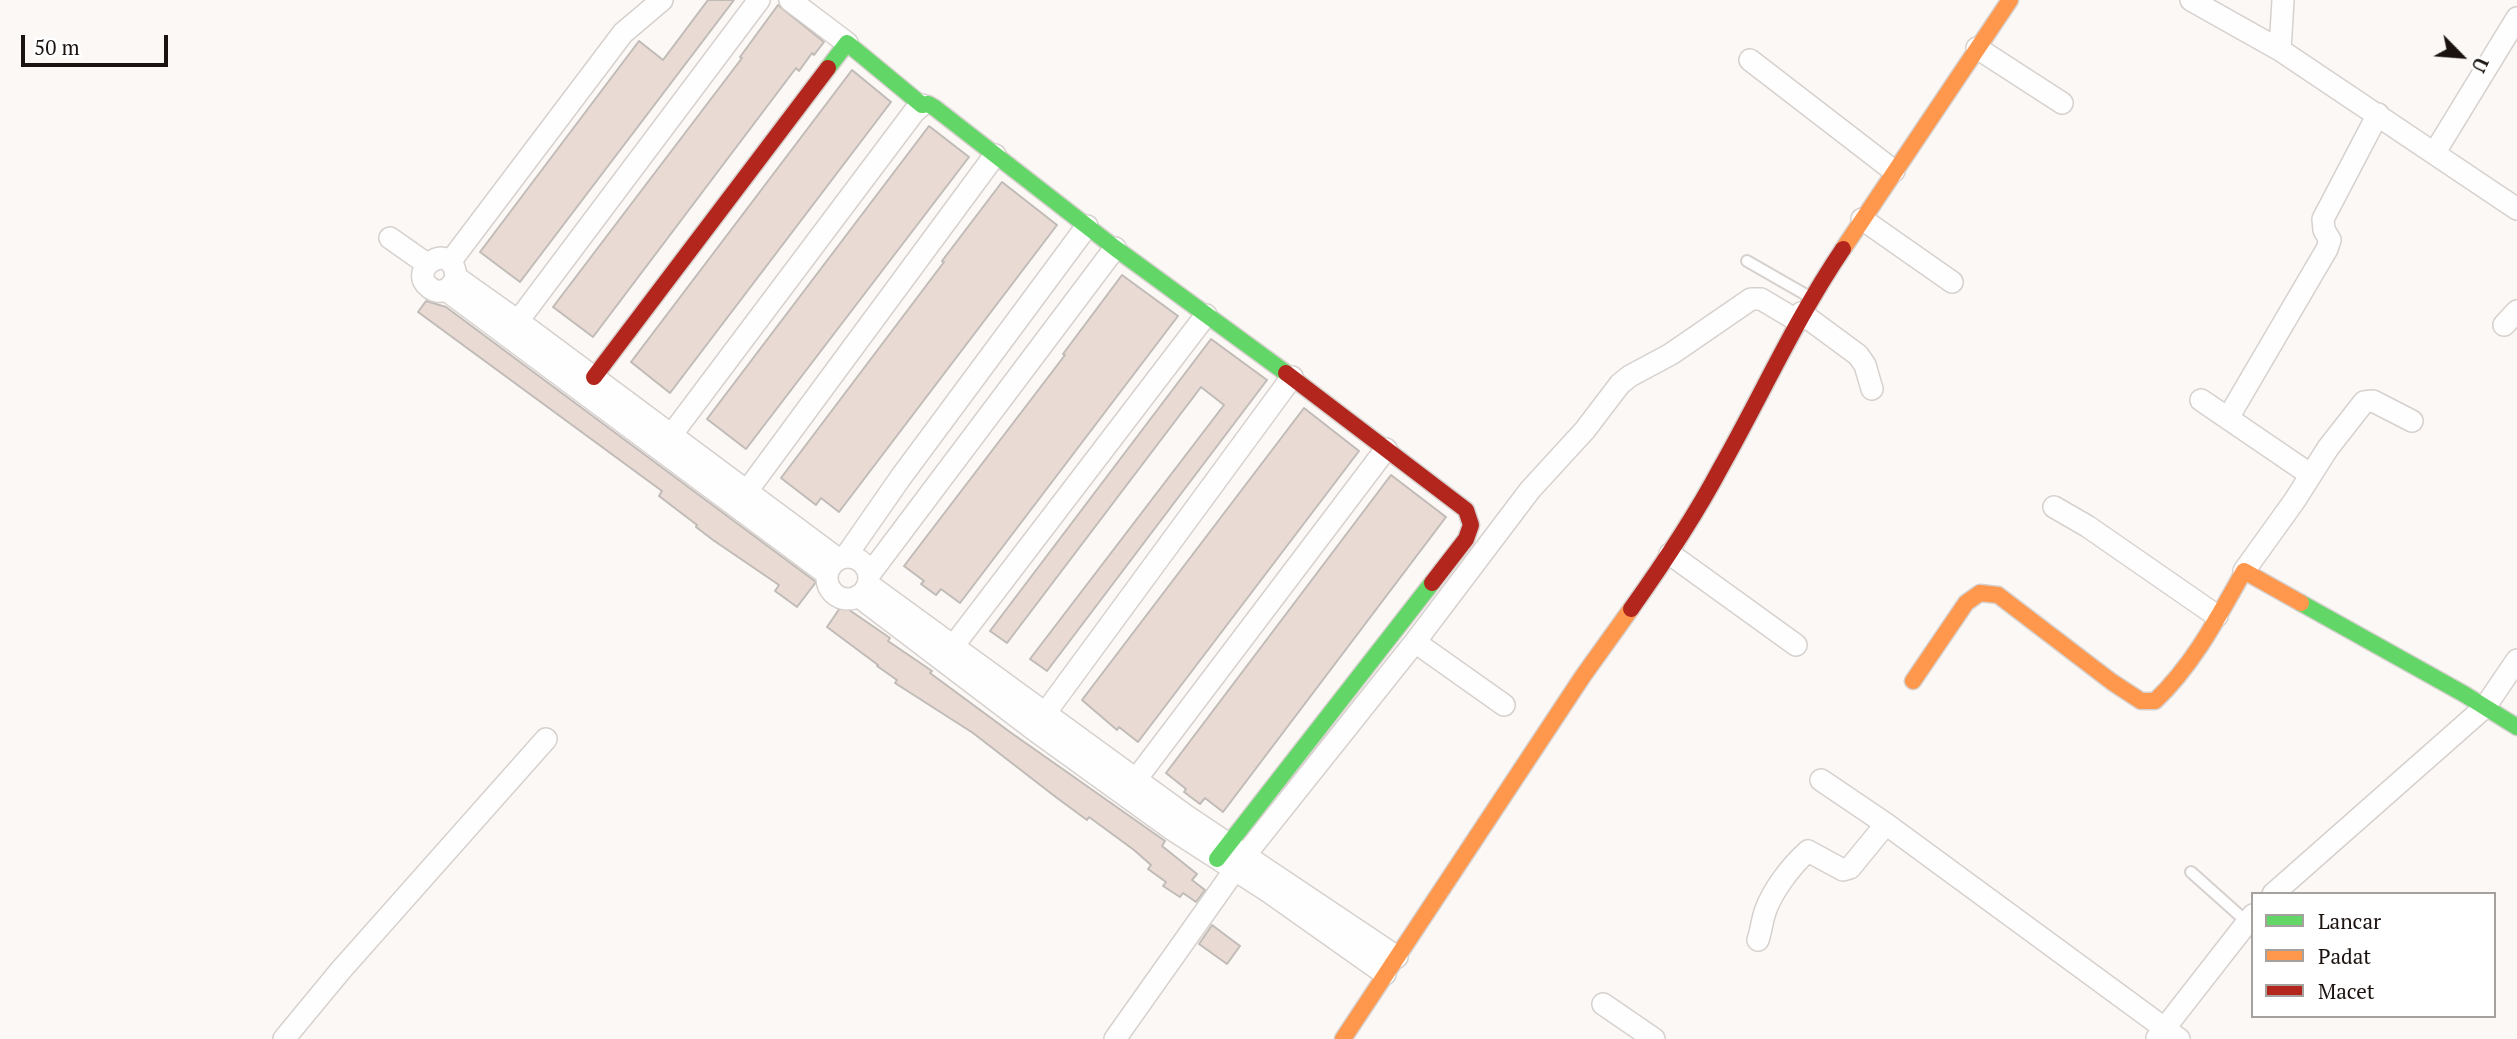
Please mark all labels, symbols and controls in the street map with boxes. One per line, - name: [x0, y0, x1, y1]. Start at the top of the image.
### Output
- scale bar: [24, 21, 172, 65]
- north arrow: [2426, 21, 2496, 91]
- text: 50 m: [34, 33, 80, 61]
- text: U: [2466, 54, 2495, 77]
- legend: [2251, 892, 2496, 1018]
- text: Lancar: [2318, 907, 2381, 935]
- text: Padat: [2318, 942, 2371, 970]
- text: Macet: [2318, 977, 2375, 1005]

